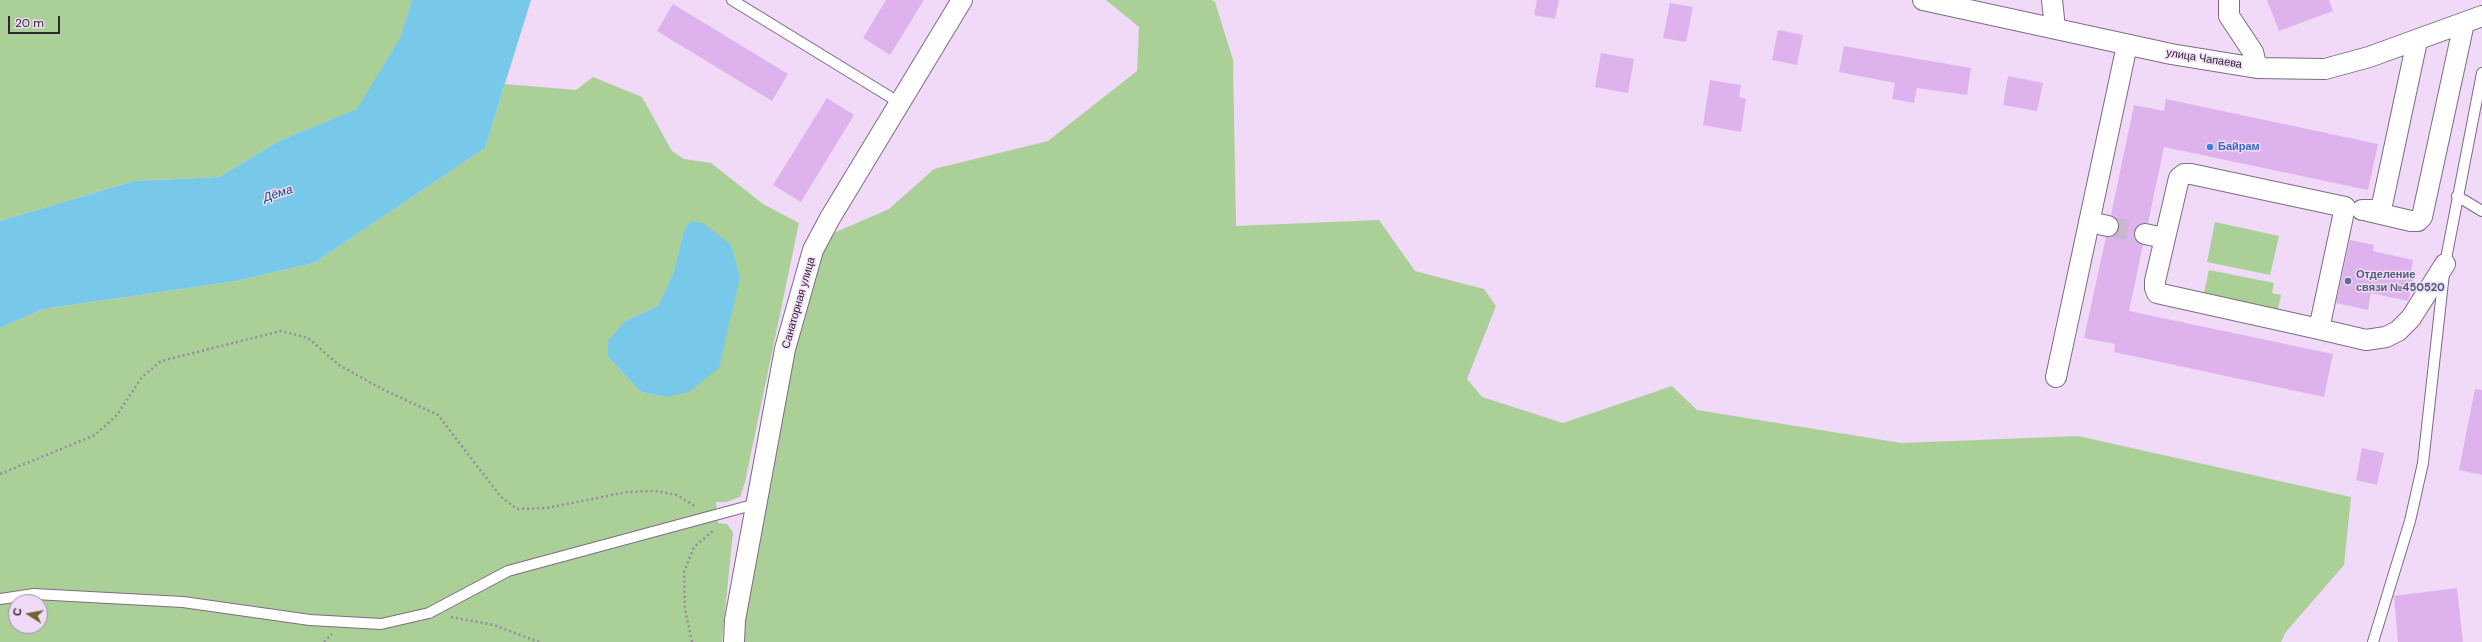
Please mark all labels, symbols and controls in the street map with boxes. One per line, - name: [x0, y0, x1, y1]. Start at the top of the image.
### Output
- scale bar: [10, 8, 62, 34]
- text: 20 m: [15, 15, 44, 31]
- street label: улица Чапаева: [2165, 46, 2243, 72]
- place label: Байрам: [2218, 140, 2260, 154]
- marker: Байрам: [2205, 142, 2215, 152]
- water label: Дёма: [261, 183, 295, 205]
- street label: Санаторная улица: [780, 256, 818, 350]
- place label: Отделение связи №450520: [2356, 268, 2445, 294]
- marker: Отделение связи №450520: [2343, 276, 2353, 286]
- north arrow: [8, 594, 48, 634]
- text: С: [10, 607, 25, 617]

